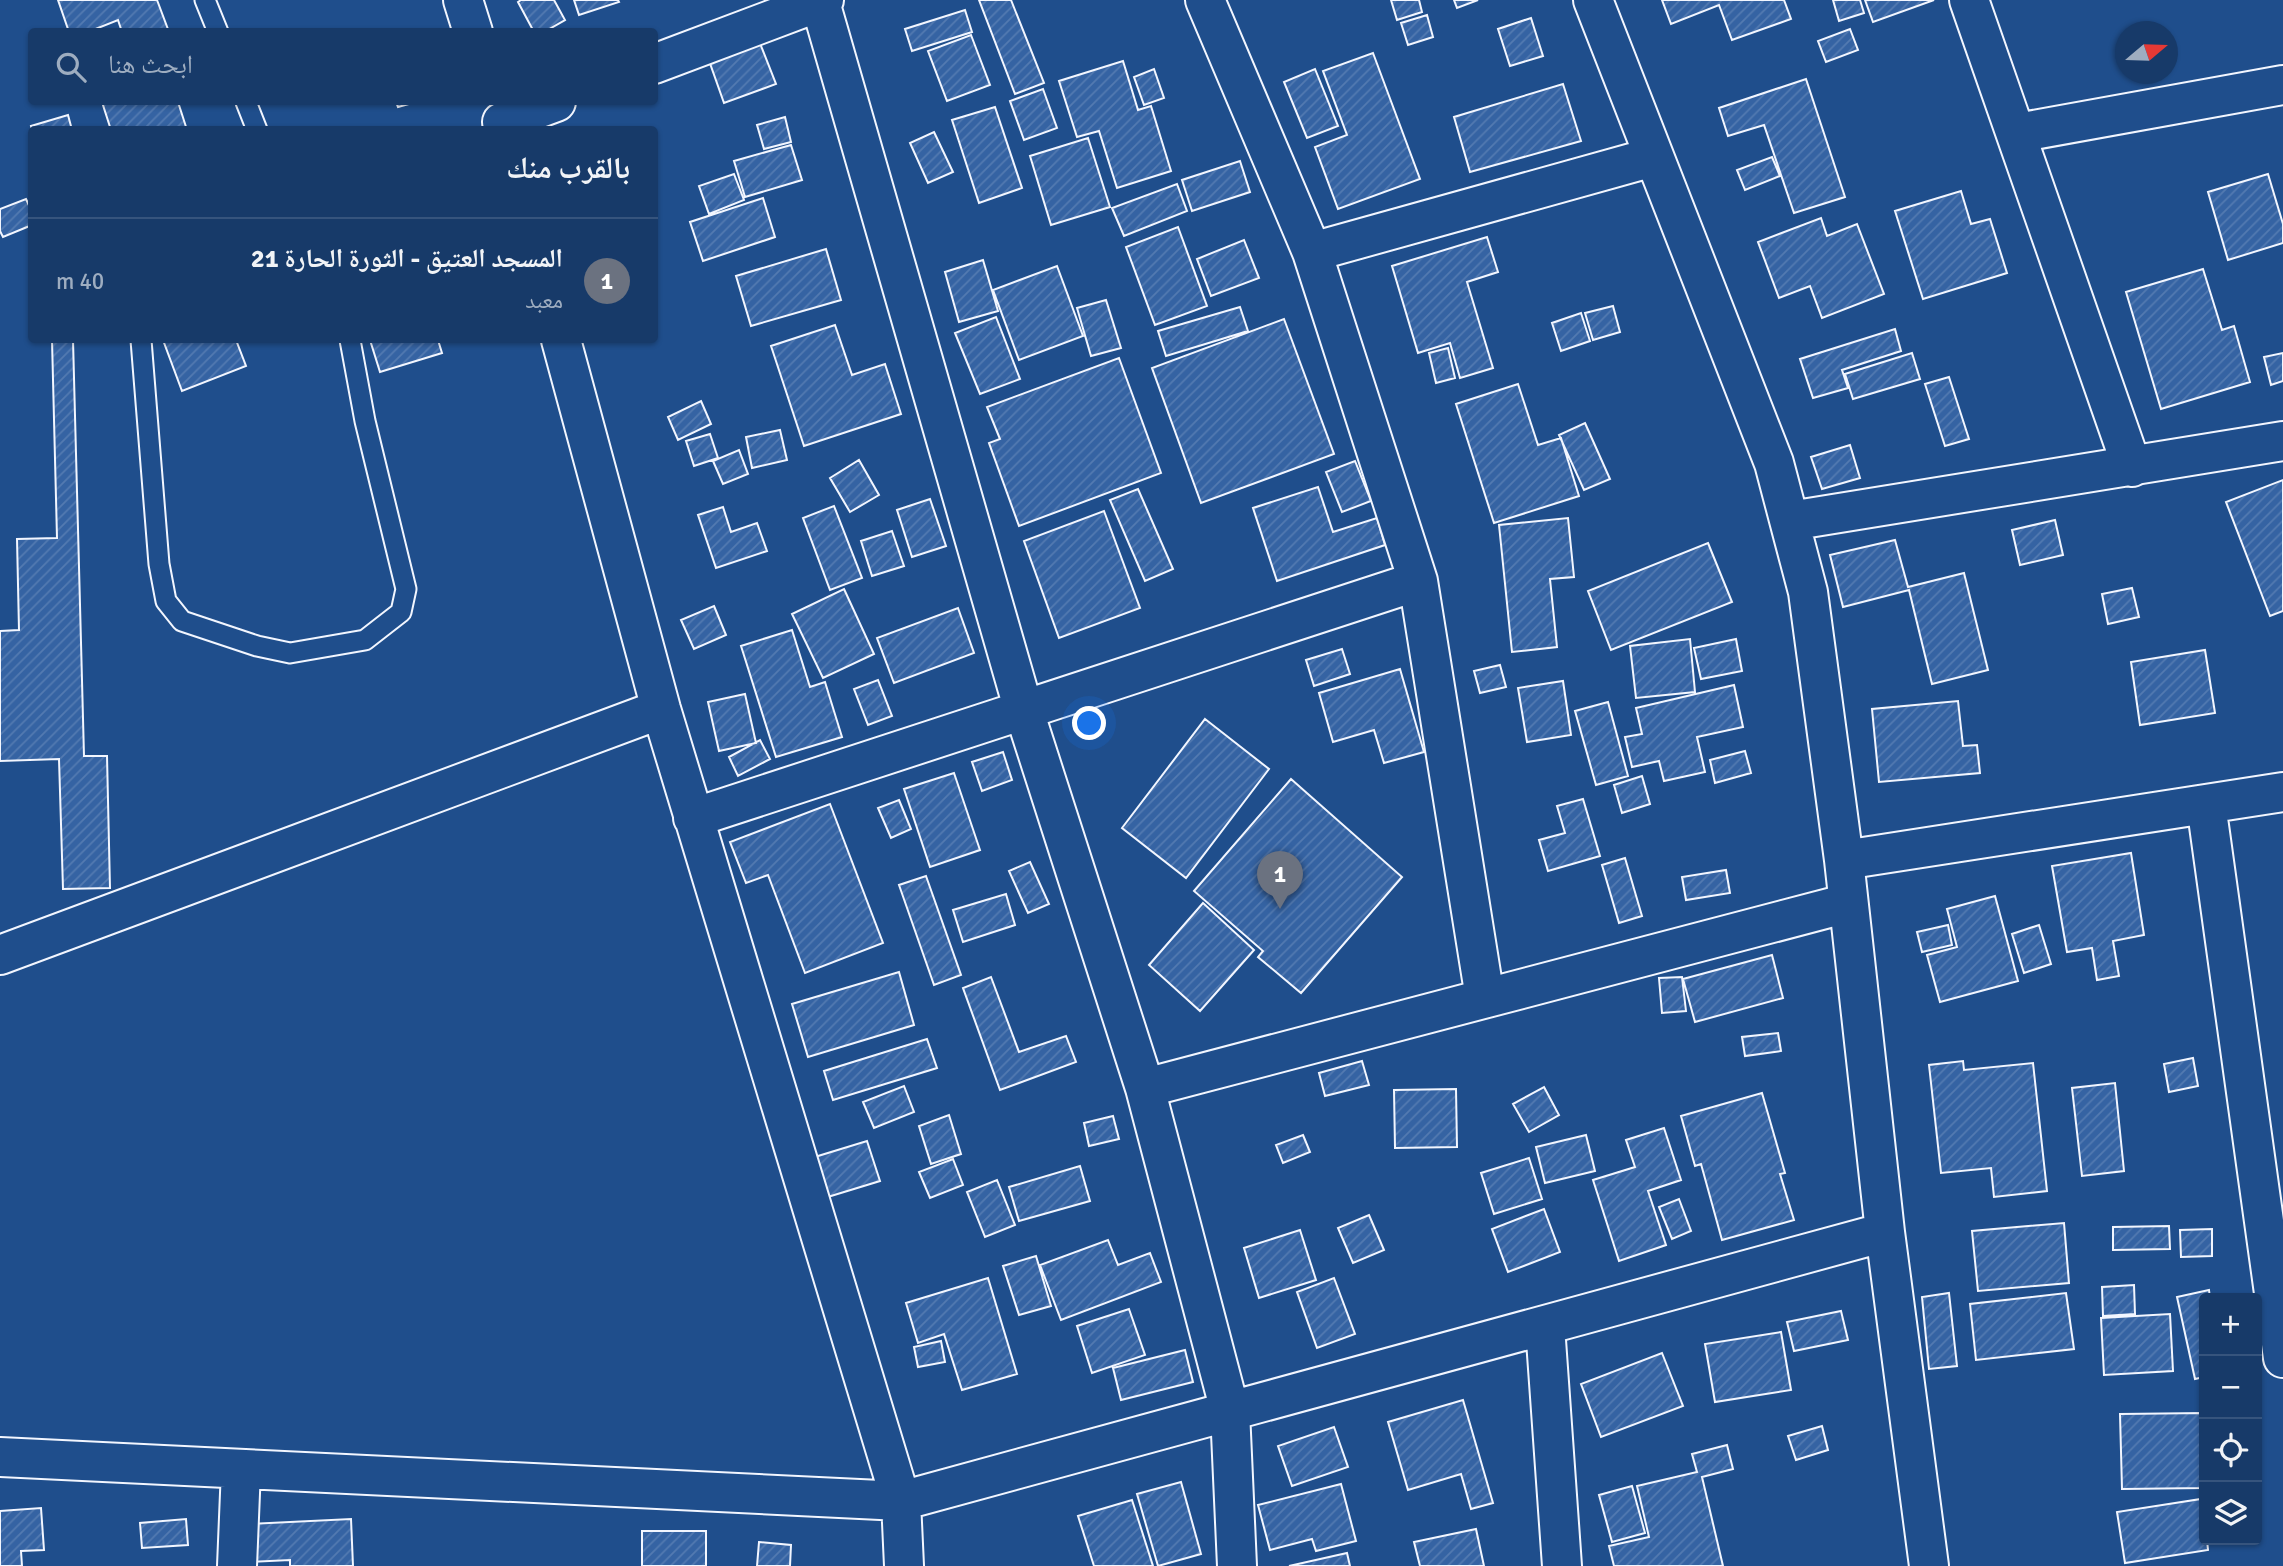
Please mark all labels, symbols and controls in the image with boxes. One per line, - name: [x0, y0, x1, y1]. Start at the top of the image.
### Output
- north arrow: [2115, 21, 2178, 84]
- search box: [28, 28, 658, 105]
- icon: search: [52, 48, 90, 86]
- text: ابحث هنا: [108, 49, 193, 81]
- text: بالقرب منك: [506, 150, 630, 187]
- text: المسجد العتيق - الثورة الحارة 21: [251, 243, 563, 275]
- text: 40 m: [56, 267, 104, 296]
- text: 1: [601, 267, 613, 296]
- text: معبد: [525, 286, 563, 315]
- your location: [1072, 706, 1106, 740]
- pin: 1: [1257, 851, 1303, 909]
- map controls: [2199, 1293, 2262, 1545]
- button: +: [2199, 1293, 2262, 1356]
- button: −: [2199, 1356, 2262, 1419]
- button: locate: [2199, 1419, 2262, 1482]
- button: layers: [2199, 1482, 2262, 1545]

